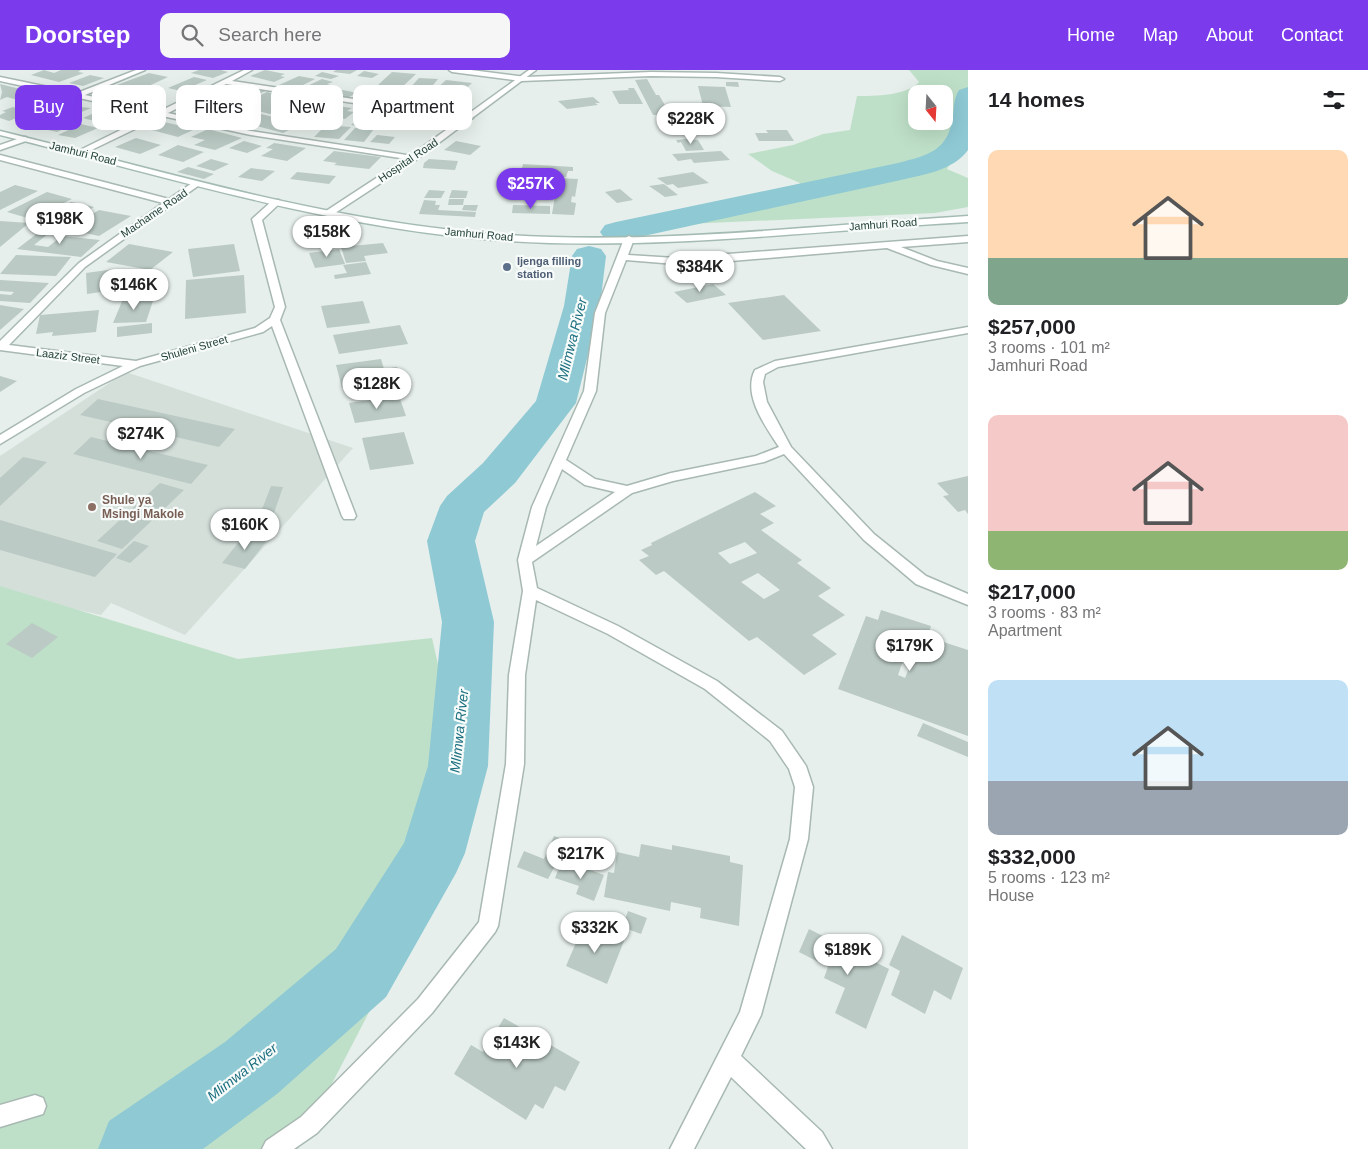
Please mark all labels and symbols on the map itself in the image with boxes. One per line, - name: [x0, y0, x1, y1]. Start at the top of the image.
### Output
- north arrow: [908, 85, 952, 130]
- pin: $228K: [656, 102, 726, 145]
- street label: Hospital Road: [376, 136, 440, 184]
- street label: Jamhuri Road: [48, 139, 118, 167]
- pin: $257K: [496, 168, 566, 210]
- street label: Machame Road: [118, 186, 190, 240]
- pin: $198K: [25, 202, 95, 245]
- pin: $158K: [292, 216, 362, 258]
- street label: Jamhuri Road: [848, 216, 918, 232]
- street label: Jamhuri Road: [444, 225, 514, 243]
- pin: $384K: [665, 250, 735, 293]
- place label: Ijenga filling station: [517, 255, 581, 280]
- marker: Ijenga filling station: [501, 261, 513, 273]
- pin: $146K: [99, 268, 169, 311]
- water label: Mlimwa River: [554, 295, 590, 382]
- street label: Shuleni Street: [159, 333, 229, 363]
- street label: Laaziz Street: [35, 346, 101, 366]
- pin: $128K: [342, 368, 412, 410]
- pin: $274K: [106, 418, 176, 460]
- place label: Shule ya Msingi Makole: [102, 493, 184, 521]
- marker: Shule ya Msingi Makole: [86, 501, 98, 513]
- pin: $160K: [210, 508, 280, 551]
- pin: $179K: [875, 630, 945, 672]
- water label: Mlimwa River: [447, 687, 471, 774]
- pin: $217K: [546, 838, 616, 880]
- pin: $332K: [560, 912, 630, 954]
- pin: $189K: [813, 934, 883, 976]
- pin: $143K: [482, 1026, 552, 1069]
- water label: Mlimwa River: [204, 1039, 281, 1104]

